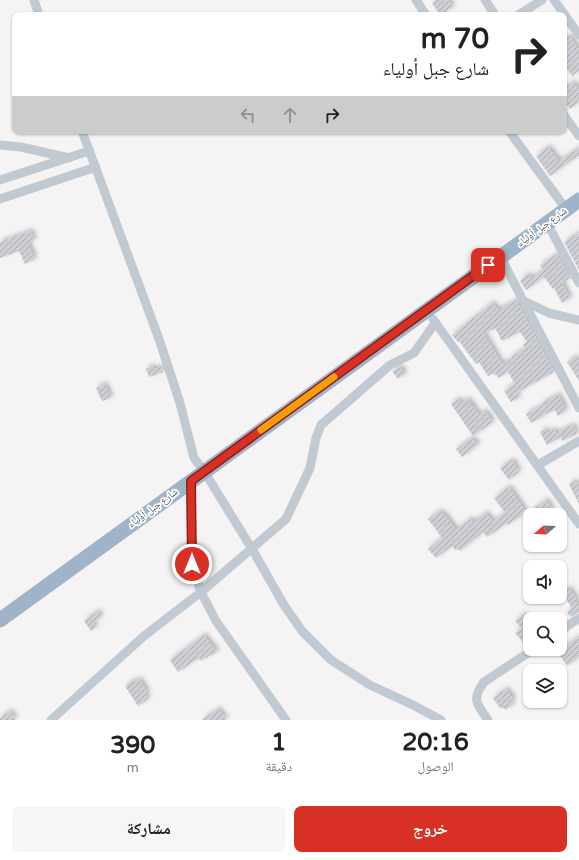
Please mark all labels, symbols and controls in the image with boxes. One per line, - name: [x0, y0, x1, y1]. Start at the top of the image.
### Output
- text: 70 m: [421, 22, 489, 56]
- icon: right: [503, 28, 555, 80]
- text: شارع جبل أولياء: [383, 58, 489, 80]
- icon: left: [237, 104, 259, 126]
- icon: ahead: [279, 104, 301, 126]
- icon: right: [321, 104, 343, 126]
- street label: شارع جبل أولياء: [514, 204, 570, 249]
- pin: [471, 248, 505, 282]
- icon: arrive: [477, 254, 499, 276]
- street label: شارع جبل أولياء: [125, 485, 181, 530]
- north arrow: [523, 508, 567, 552]
- map controls: [523, 508, 567, 708]
- position arrow: [171, 543, 213, 585]
- button: sound: [523, 560, 567, 604]
- button: search: [523, 612, 567, 656]
- button: layers: [523, 664, 567, 708]
- text: 1: [271, 728, 286, 757]
- text: 20:16: [402, 728, 469, 757]
- text: 390: [110, 731, 155, 760]
- text: دقيقة: [266, 759, 292, 775]
- text: الوصول: [418, 759, 454, 775]
- text: m: [127, 760, 139, 776]
- button: مشاركة: [12, 806, 286, 852]
- button: خروج: [294, 806, 567, 852]

